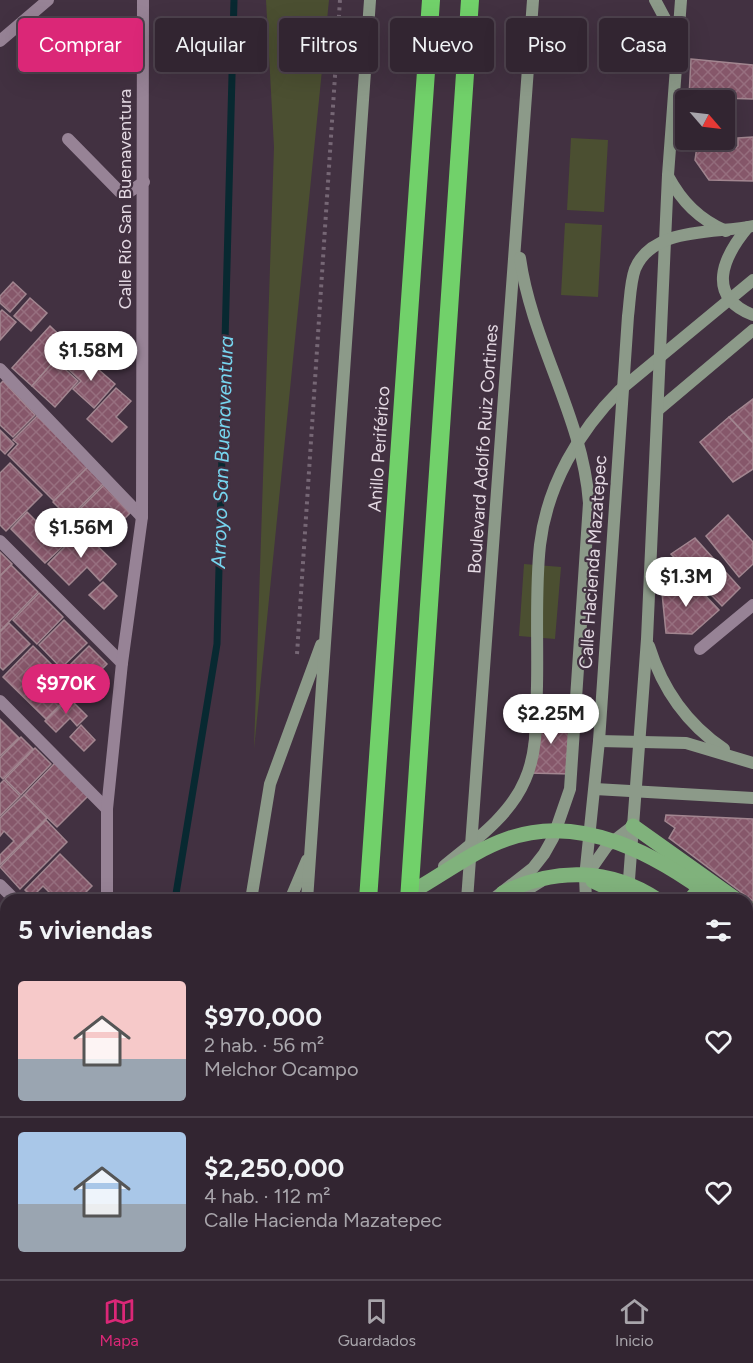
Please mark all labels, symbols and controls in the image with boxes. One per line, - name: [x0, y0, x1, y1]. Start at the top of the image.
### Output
- chip: Comprar: [18, 18, 143, 72]
- chip: Alquilar: [155, 18, 267, 72]
- chip: Filtros: [279, 18, 378, 72]
- chip: Nuevo: [390, 18, 494, 72]
- chip: Piso: [506, 18, 587, 72]
- chip: Casa: [599, 18, 688, 72]
- street label: Calle Río San Buenaventura: [114, 89, 136, 309]
- north arrow: [675, 90, 735, 150]
- map controls: [675, 90, 735, 150]
- street label: Boulevard Adolfo Ruiz Cortines: [463, 323, 503, 575]
- pin: $1.58M: [42, 331, 140, 382]
- water label: Arroyo San Buenaventura: [206, 335, 238, 570]
- text: $1.58M: [58, 338, 124, 362]
- street label: Anillo Periférico: [364, 385, 394, 513]
- street label: Calle Hacienda Mazatepec: [575, 454, 611, 670]
- pin: $1.56M: [32, 508, 130, 559]
- text: $1.56M: [49, 515, 113, 539]
- pin: $1.3M: [644, 557, 728, 608]
- text: $1.3M: [660, 564, 712, 588]
- pin: $970K: [24, 664, 108, 715]
- text: $970K: [36, 671, 96, 695]
- pin: $2.25M: [502, 694, 600, 745]
- text: $2.25M: [517, 701, 585, 725]
- text: 5 viviendas: [18, 914, 152, 946]
- icon: filters: [702, 914, 735, 947]
- text: $970,000: [204, 1001, 322, 1033]
- icon: home: [66, 1005, 138, 1077]
- icon: heart: [702, 1025, 735, 1058]
- text: 2 hab. · 56 m²: [204, 1033, 324, 1057]
- text: Melchor Ocampo: [204, 1057, 359, 1081]
- text: $2,250,000: [204, 1152, 344, 1184]
- icon: home: [66, 1156, 138, 1228]
- icon: heart: [702, 1176, 735, 1209]
- text: 4 hab. · 112 m²: [204, 1184, 330, 1208]
- text: Calle Hacienda Mazatepec: [204, 1208, 442, 1232]
- tab: Mapa: [99, 1295, 139, 1350]
- tab: Guardados: [338, 1295, 416, 1350]
- tab: Inicio: [615, 1295, 654, 1350]

